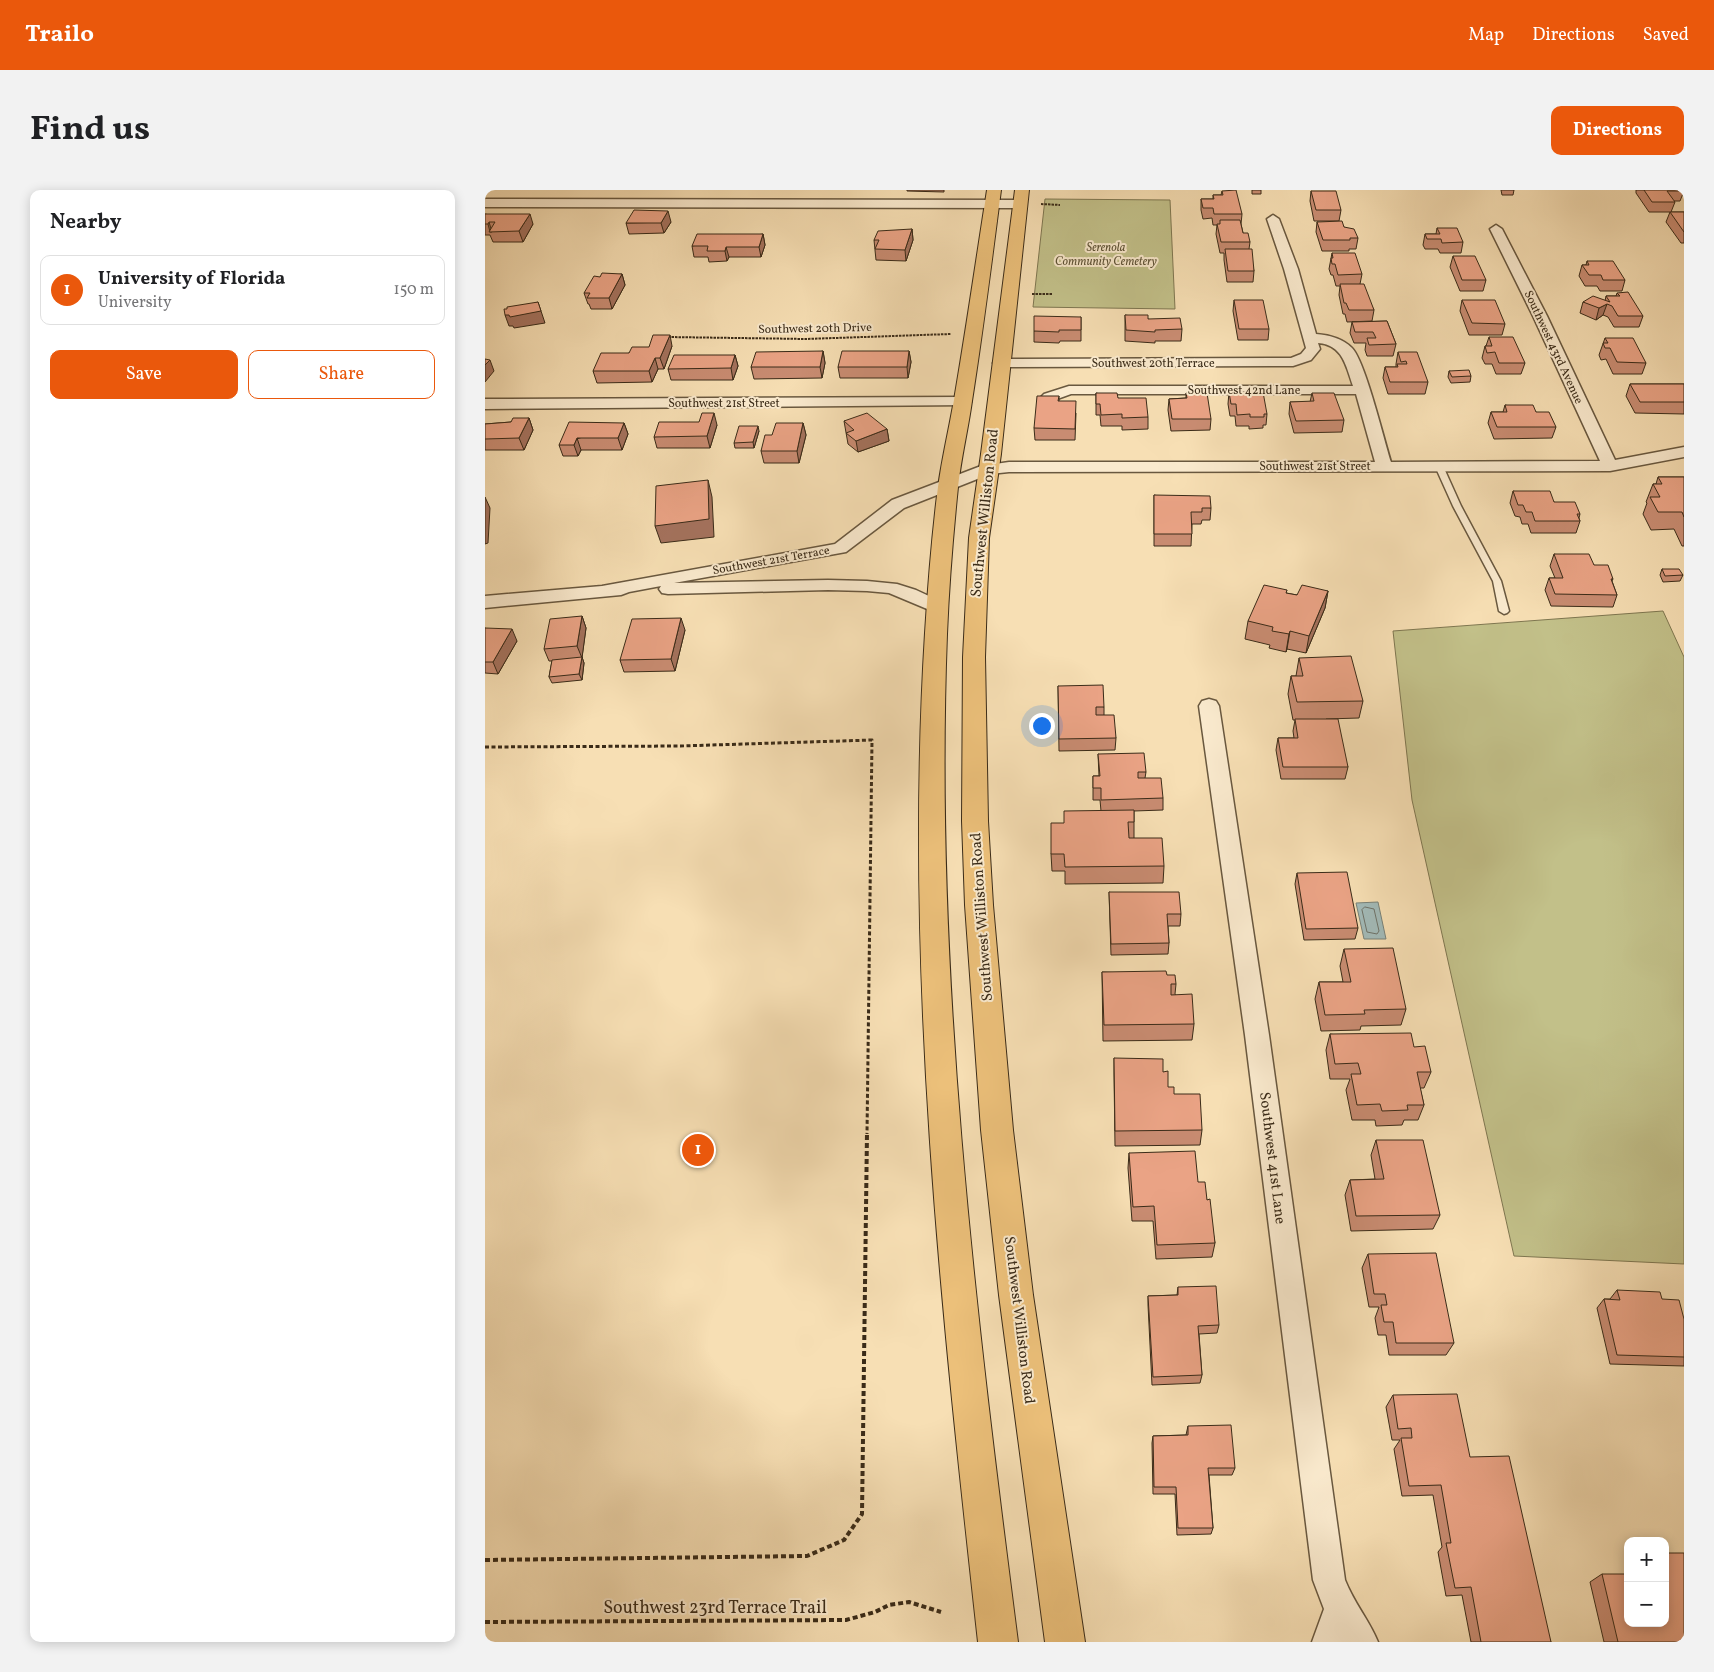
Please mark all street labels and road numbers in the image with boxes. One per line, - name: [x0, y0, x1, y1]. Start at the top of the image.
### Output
- street label: Southwest 43rd Avenue: [1520, 288, 1587, 407]
- street label: Southwest 20th Drive: [758, 320, 872, 338]
- street label: Southwest 20th Terrace: [1091, 356, 1215, 372]
- street label: Southwest 42nd Lane: [1188, 383, 1301, 399]
- street label: Southwest 21st Street: [668, 396, 780, 412]
- street label: Southwest Williston Road: [966, 428, 1005, 598]
- street label: Southwest 21st Street: [1259, 459, 1371, 475]
- street label: Southwest 21st Terrace: [711, 543, 831, 579]
- street label: Southwest Williston Road: [966, 832, 999, 1002]
- street label: Southwest 41st Lane: [1253, 1091, 1290, 1225]
- street label: Southwest Williston Road: [998, 1235, 1039, 1405]
- street label: Southwest 23rd Terrace Trail: [603, 1596, 827, 1621]

